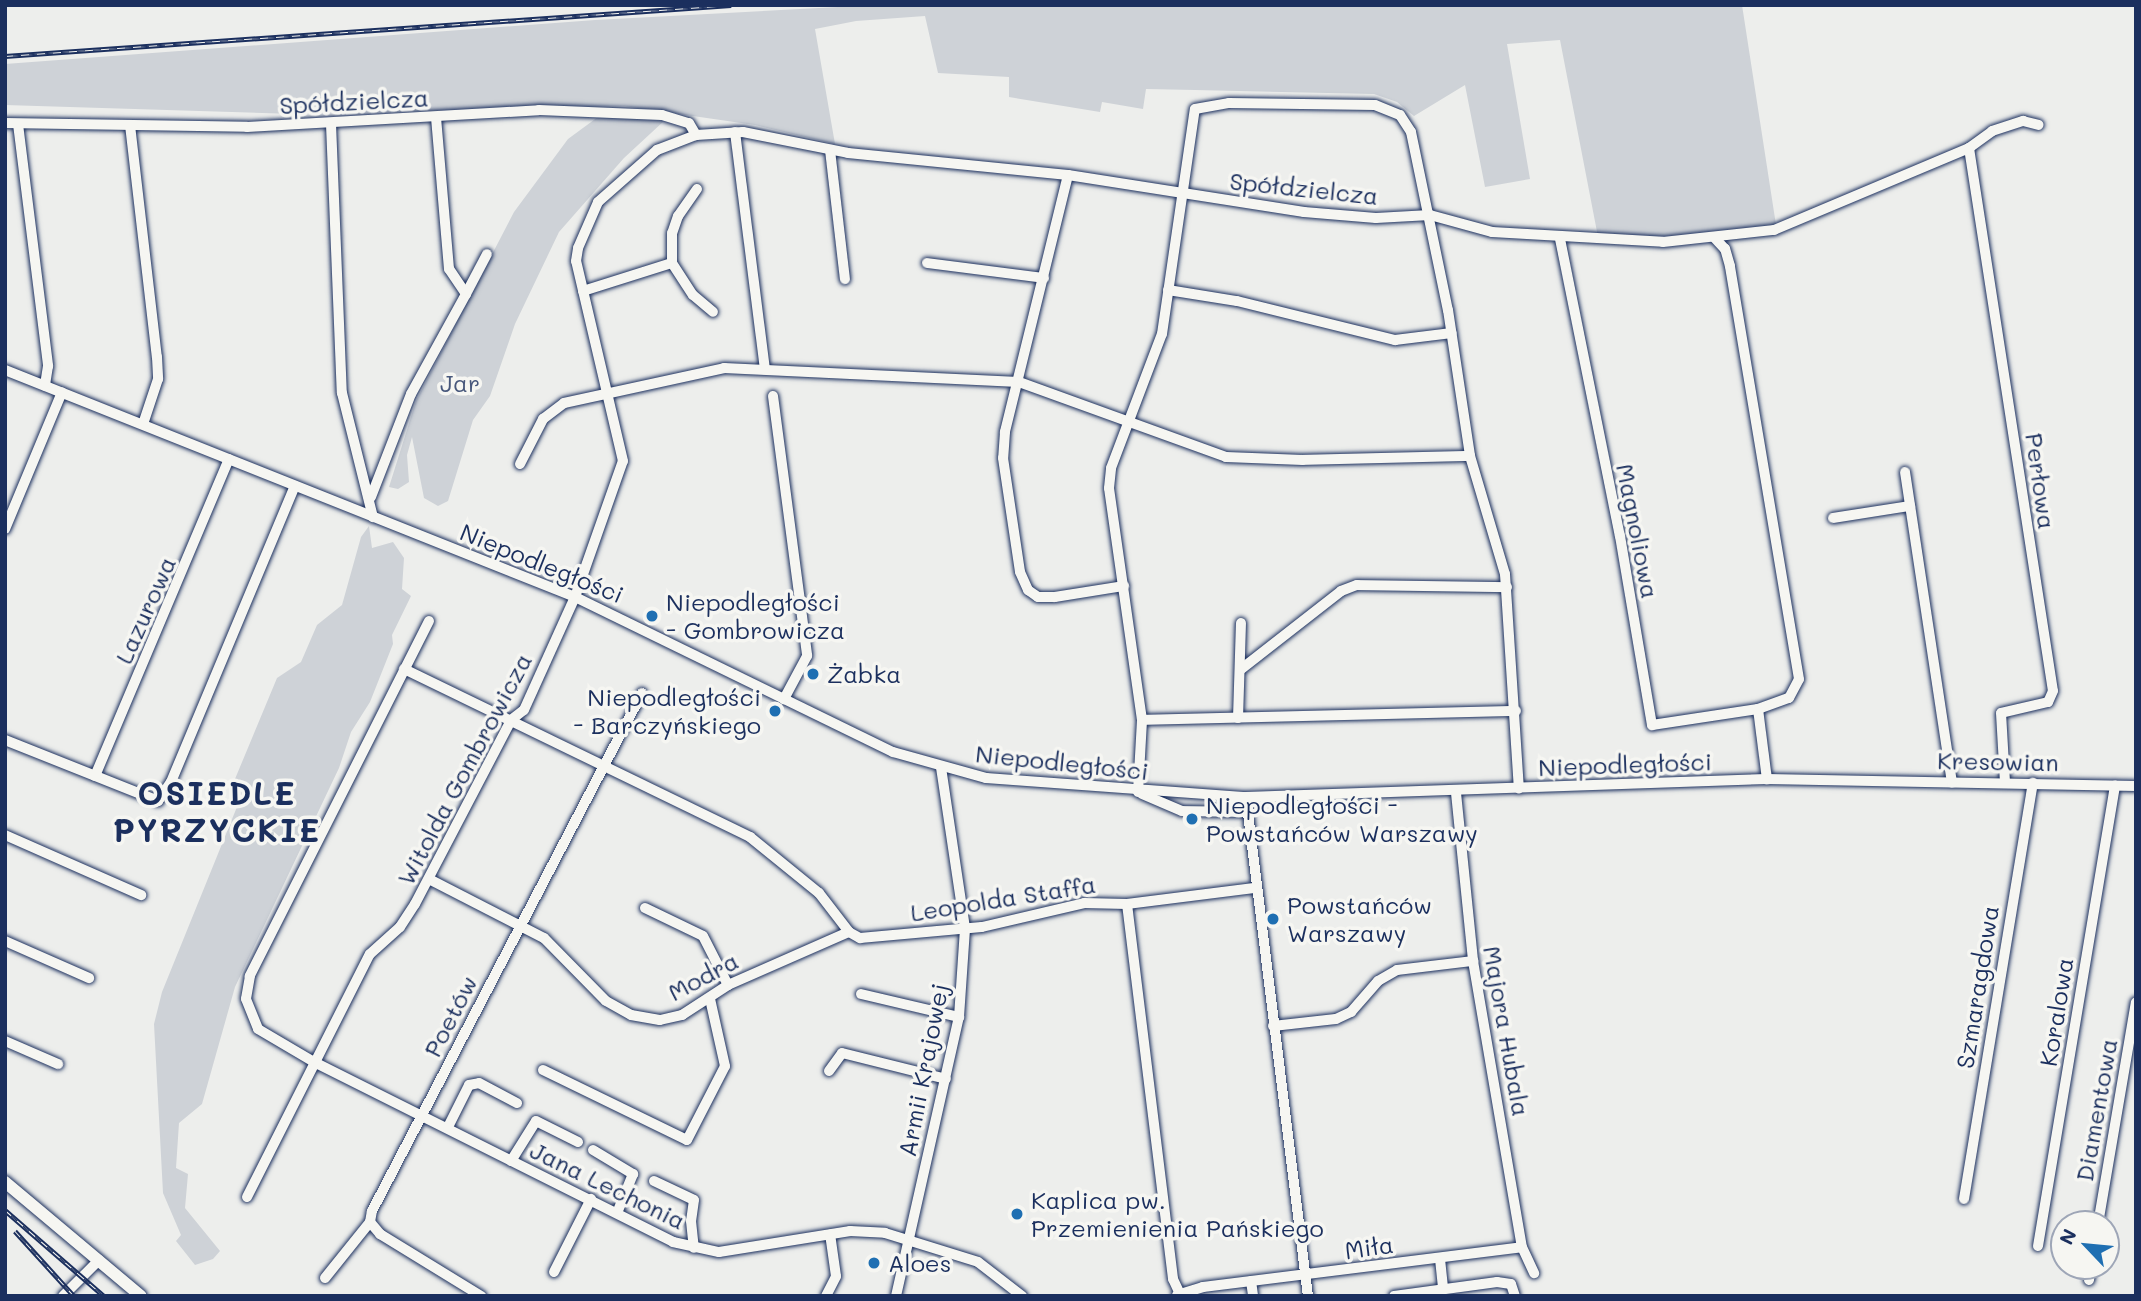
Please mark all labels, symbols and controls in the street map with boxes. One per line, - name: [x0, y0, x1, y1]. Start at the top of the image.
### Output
- street label: Spółdzielcza: [279, 83, 429, 119]
- street label: Spółdzielcza: [1228, 166, 1380, 210]
- park label: Jar: [440, 369, 480, 397]
- street label: Perłowa: [2020, 431, 2062, 531]
- street label: Magnoliowa: [1611, 461, 1665, 601]
- street label: Niepodległości: [456, 517, 628, 609]
- street label: Lazurowa: [109, 552, 181, 668]
- place label: Niepodległości - Gombrowicza: [666, 588, 845, 644]
- marker: Niepodległości - Gombrowicza: [644, 608, 660, 624]
- street label: Witolda Gombrowicza: [391, 648, 537, 890]
- place label: Żabka: [827, 660, 901, 688]
- marker: Żabka: [805, 666, 821, 682]
- place label: Niepodległości - Barczyńskiego: [573, 683, 761, 739]
- marker: Niepodległości - Barczyńskiego: [767, 703, 783, 719]
- street label: Niepodległości: [974, 739, 1150, 785]
- street label: Kresowian: [1937, 746, 2059, 776]
- street label: Niepodległości: [1538, 747, 1712, 781]
- district label: OSIEDLE PYRZYCKIE: [114, 774, 320, 849]
- place label: Niepodległości - Powstańców Warszawy: [1206, 791, 1478, 847]
- marker: Niepodległości - Powstańców Warszawy: [1184, 811, 1200, 827]
- street label: Leopolda Staffa: [908, 869, 1098, 927]
- place label: Powstańców Warszawy: [1287, 891, 1432, 947]
- street label: Szmaragdowa: [1950, 903, 2004, 1071]
- marker: Powstańców Warszawy: [1265, 911, 1281, 927]
- street label: Majora Hubala: [1478, 944, 1536, 1118]
- street label: Modra: [663, 946, 743, 1006]
- street label: Koralowa: [2033, 956, 2079, 1068]
- street label: Poetów: [417, 971, 483, 1061]
- street label: Armii Krajowej: [892, 981, 954, 1159]
- street label: Diamentowa: [2069, 1036, 2123, 1184]
- street label: Jana Lechonia: [526, 1135, 690, 1235]
- place label: Kaplica pw. Przemienienia Pańskiego: [1031, 1186, 1324, 1242]
- marker: Kaplica pw. Przemienienia Pańskiego: [1009, 1206, 1025, 1222]
- north arrow: [2050, 1210, 2120, 1280]
- text: N: [2053, 1224, 2082, 1248]
- street label: Miła: [1343, 1229, 1395, 1265]
- place label: Aloes: [888, 1249, 951, 1277]
- marker: Aloes: [866, 1255, 882, 1271]

